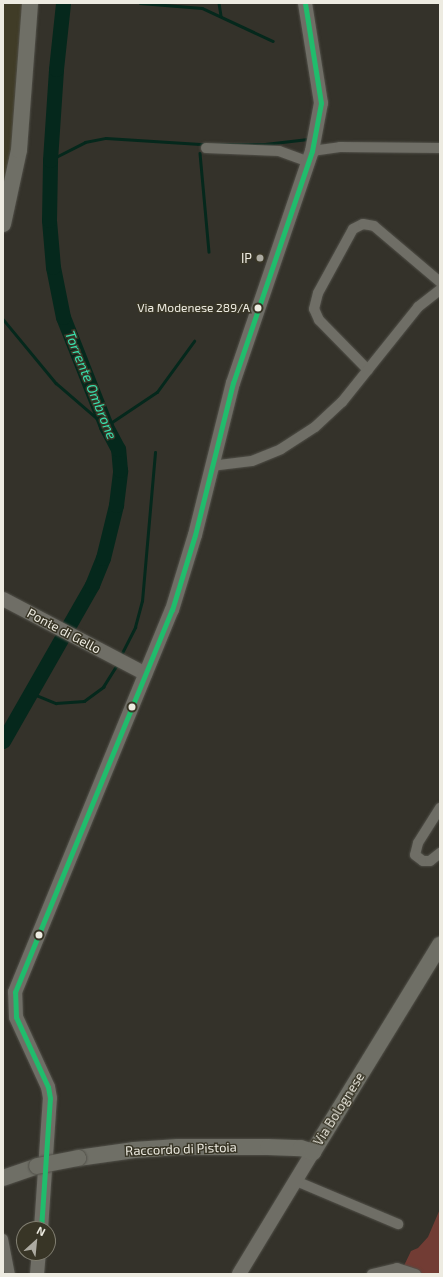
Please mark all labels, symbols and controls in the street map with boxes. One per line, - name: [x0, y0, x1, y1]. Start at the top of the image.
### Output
- place label: IP: [241, 250, 252, 266]
- marker: IP: [255, 253, 265, 263]
- place label: Via Modenese 289/A: [137, 301, 250, 315]
- marker: Via Modenese 289/A: [253, 303, 263, 313]
- water label: Torrente Ombrone: [62, 328, 120, 442]
- street label: Ponte di Gello: [24, 605, 104, 657]
- unlabelled marker: [127, 702, 137, 712]
- unlabelled marker: [34, 930, 44, 940]
- street label: Via Bolognese: [310, 1070, 368, 1148]
- street label: Raccordo di Pistoia: [125, 1139, 237, 1159]
- north arrow: [16, 1221, 56, 1261]
- text: N: [35, 1223, 48, 1238]

